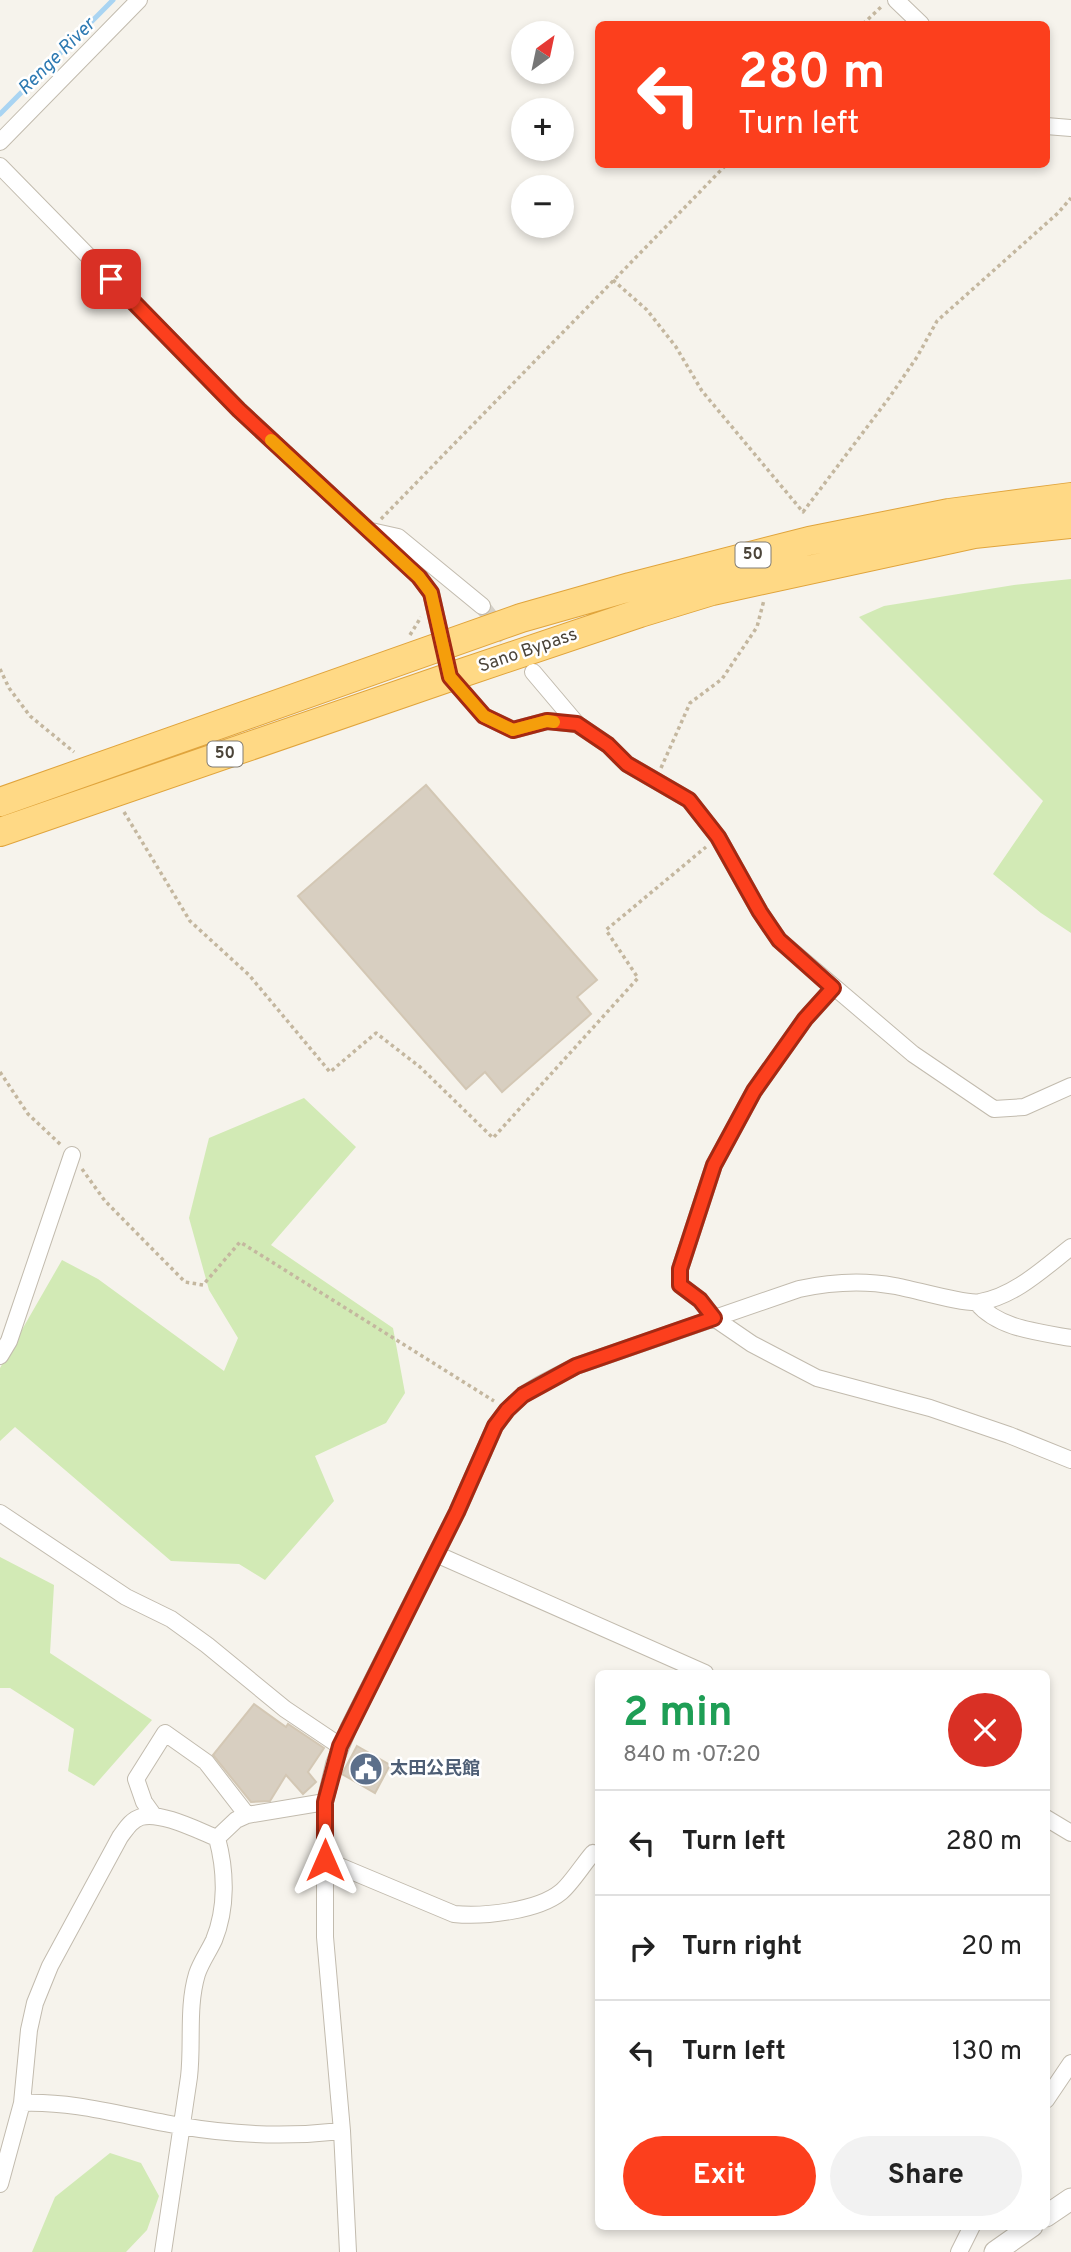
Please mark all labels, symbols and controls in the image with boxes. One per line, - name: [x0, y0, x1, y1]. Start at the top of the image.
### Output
- water label: Renge River: [13, 12, 102, 101]
- north arrow: [511, 21, 574, 84]
- map controls: [511, 21, 574, 238]
- text: 280 m: [738, 44, 885, 106]
- icon: left: [623, 49, 714, 140]
- button: +: [511, 98, 574, 161]
- text: Turn left: [738, 105, 859, 145]
- button: −: [511, 175, 574, 238]
- pin: [81, 249, 141, 309]
- icon: arrive: [92, 260, 130, 298]
- road number: 50: [736, 542, 770, 568]
- street label: Sano Bypass: [476, 623, 580, 679]
- road number: 50: [208, 741, 243, 766]
- text: 2 min: [623, 1688, 733, 1741]
- button: close: [948, 1693, 1022, 1767]
- text: 840 m · 07:20: [623, 1741, 761, 1770]
- public building icon: 太田公民館: [347, 1750, 385, 1788]
- place label: 太田公民館: [390, 1758, 480, 1781]
- position arrow: [288, 1823, 362, 1897]
- icon: left: [623, 1824, 661, 1862]
- text: Turn left: [682, 1826, 786, 1859]
- text: 280 m: [946, 1826, 1022, 1859]
- icon: right: [623, 1929, 661, 1967]
- text: Turn right: [682, 1931, 802, 1964]
- text: 20 m: [961, 1931, 1022, 1964]
- icon: left: [623, 2034, 661, 2072]
- text: Turn left: [682, 2036, 786, 2069]
- text: 130 m: [952, 2036, 1022, 2069]
- button: Exit: [623, 2136, 816, 2216]
- button: Share: [830, 2136, 1022, 2216]

